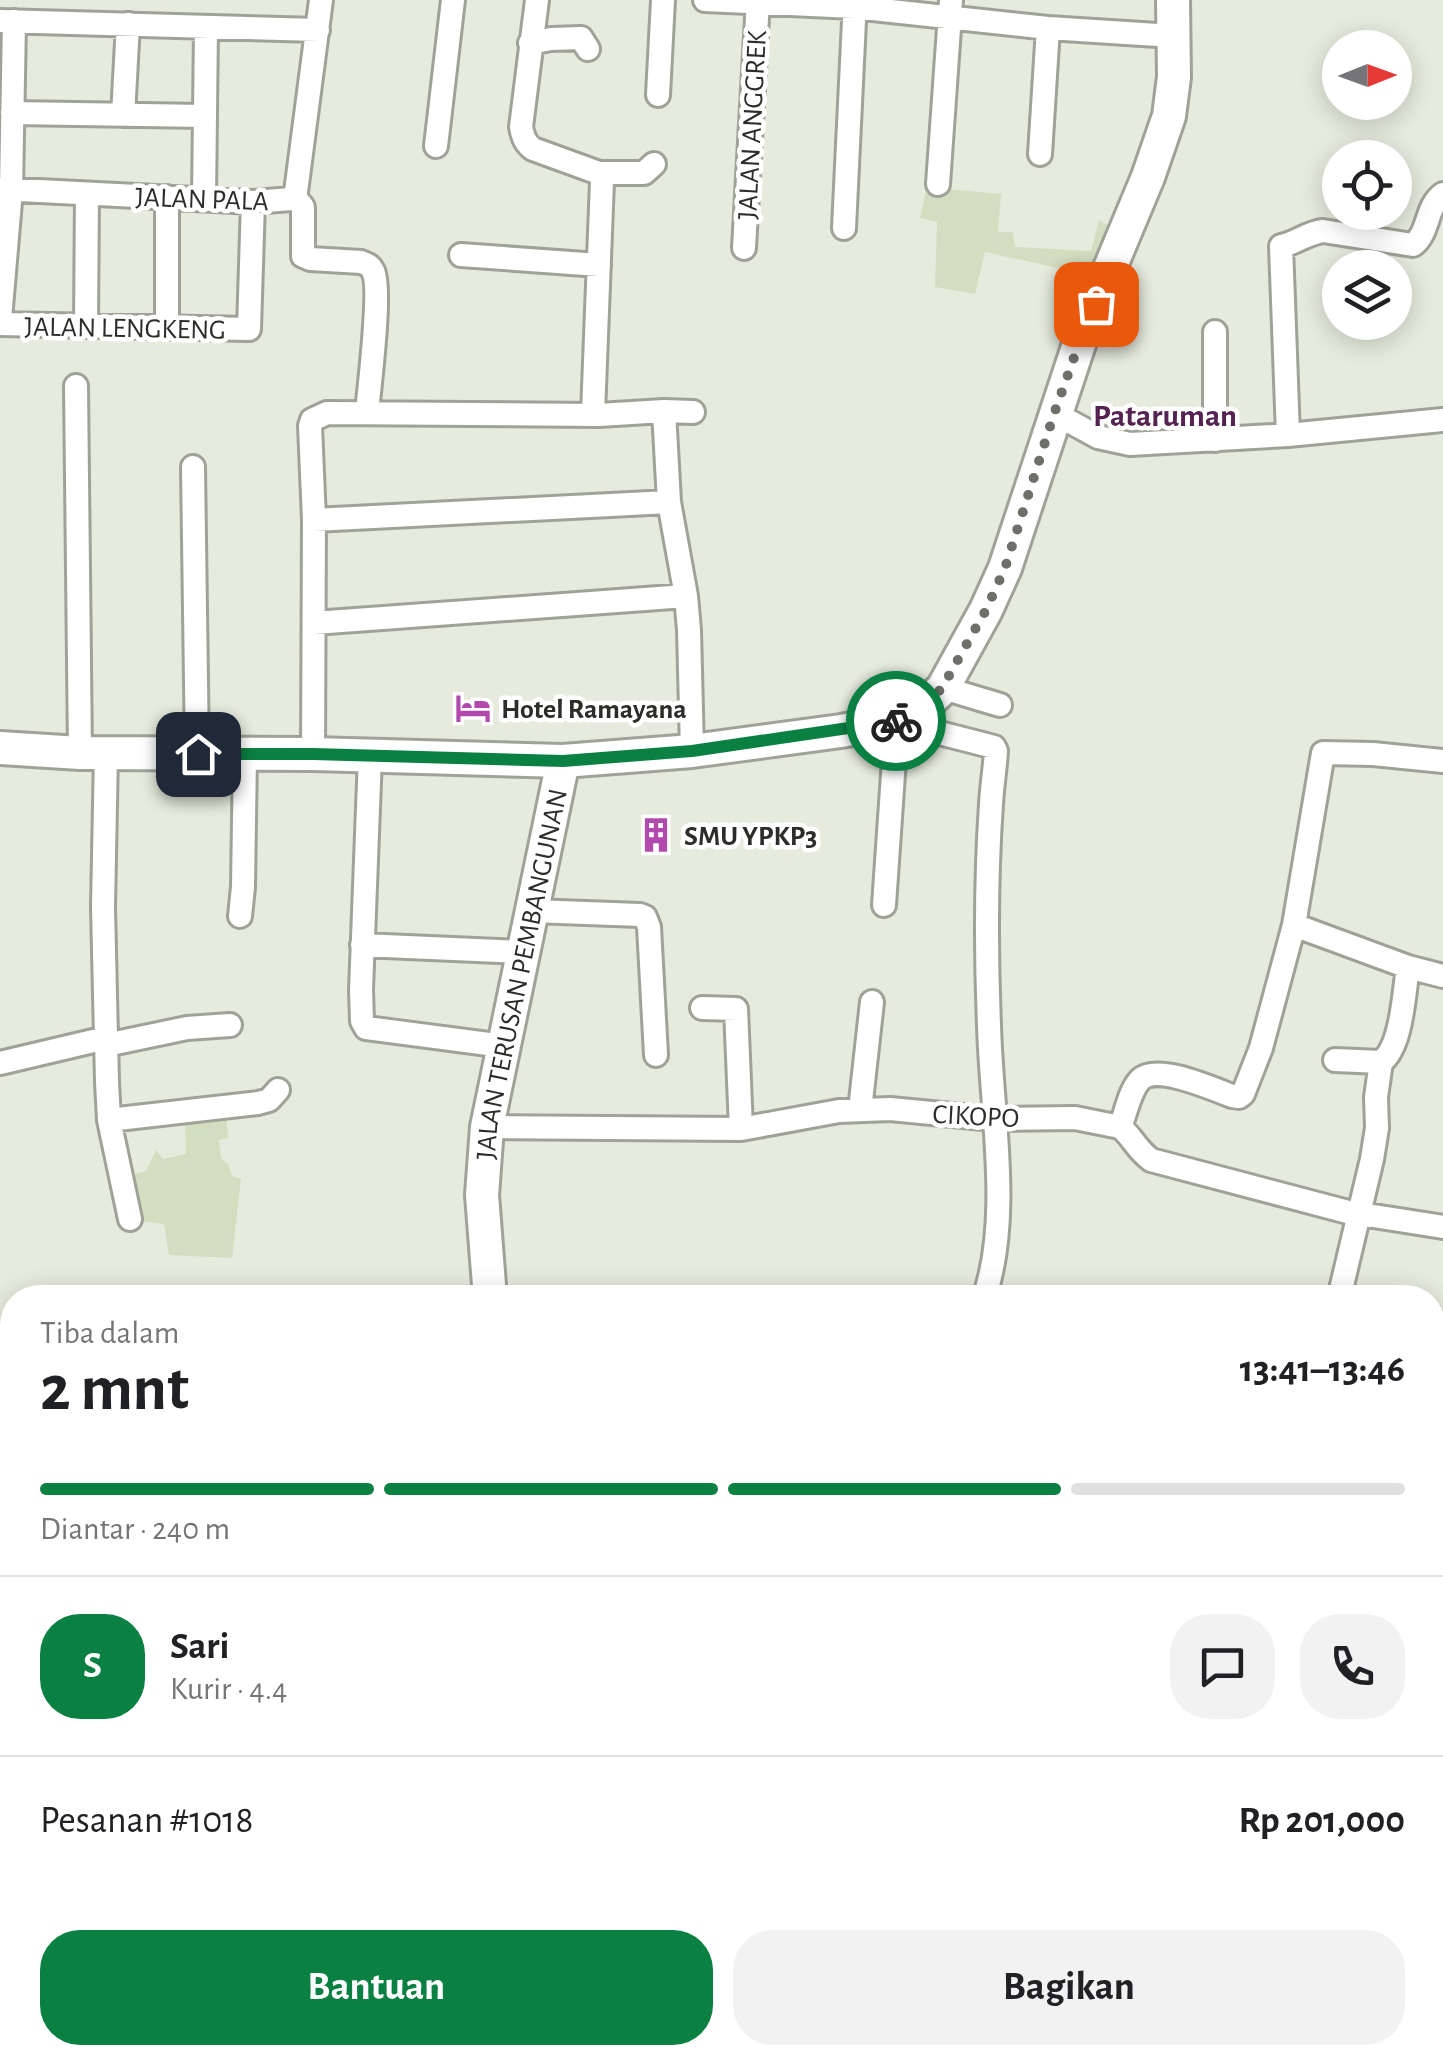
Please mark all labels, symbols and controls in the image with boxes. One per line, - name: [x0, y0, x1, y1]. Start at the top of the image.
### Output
- street label: JALAN ANGGREK: [734, 29, 772, 220]
- north arrow: [1322, 30, 1412, 120]
- map controls: [1322, 30, 1412, 340]
- button: locate: [1322, 140, 1412, 230]
- street label: JALAN PALA: [135, 184, 269, 216]
- button: layers: [1322, 250, 1412, 340]
- pin: [1054, 262, 1139, 347]
- icon: bag: [1069, 277, 1124, 332]
- street label: JALAN LENGKENG: [24, 313, 226, 345]
- district label: Pataruman: [1093, 400, 1237, 432]
- courier: [846, 671, 946, 771]
- hotel icon: Hotel Ramayana: [454, 689, 492, 727]
- icon: bike: [869, 694, 924, 749]
- place label: Hotel Ramayana: [501, 696, 687, 724]
- pin: [156, 712, 241, 797]
- icon: home: [171, 727, 226, 782]
- street label: JALAN TERUSAN PEMBANGUNAN: [473, 786, 573, 1161]
- building icon: SMU YPKP3: [637, 816, 675, 854]
- place label: SMU YPKP3: [684, 823, 817, 851]
- street label: CIKOPO: [932, 1101, 1020, 1133]
- text: Tiba dalam: [40, 1317, 179, 1349]
- text: 13:41–13:46: [1240, 1351, 1405, 1389]
- text: 2 mnt: [40, 1357, 189, 1422]
- text: Diantar · 240 m: [40, 1513, 230, 1545]
- button: chat: [1170, 1614, 1275, 1719]
- button: phone: [1300, 1614, 1405, 1719]
- text: Sari: [170, 1628, 230, 1666]
- text: S: [83, 1647, 102, 1685]
- text: Kurir · 4.4: [170, 1673, 287, 1705]
- text: Pesanan #1018: [40, 1802, 253, 1840]
- text: Rp 201,000: [1238, 1802, 1405, 1840]
- button: Bantuan: [40, 1930, 713, 2045]
- button: Bagikan: [733, 1930, 1405, 2045]

